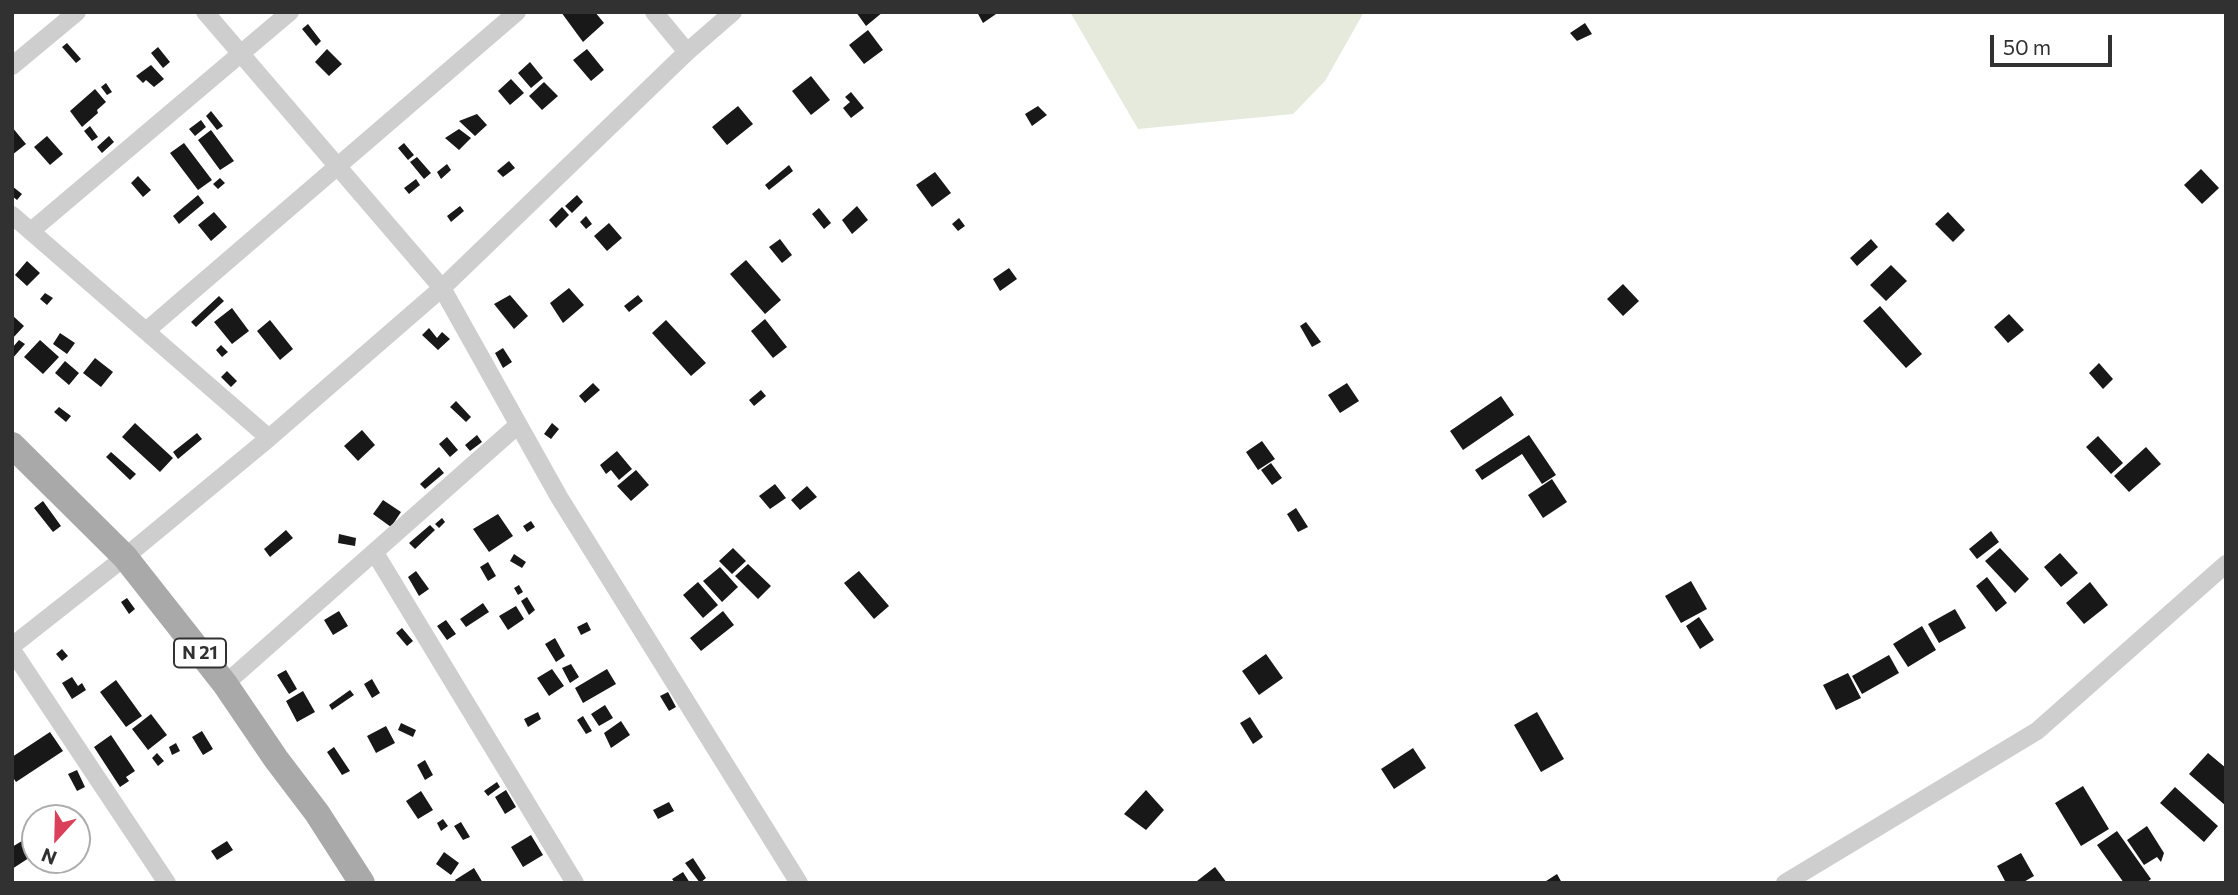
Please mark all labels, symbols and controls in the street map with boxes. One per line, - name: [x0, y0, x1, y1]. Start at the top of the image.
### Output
- scale bar: [1993, 21, 2116, 65]
- text: 50 m: [2003, 34, 2051, 59]
- road number: N 21: [174, 638, 226, 668]
- north arrow: [21, 804, 91, 874]
- text: N: [38, 844, 60, 870]

